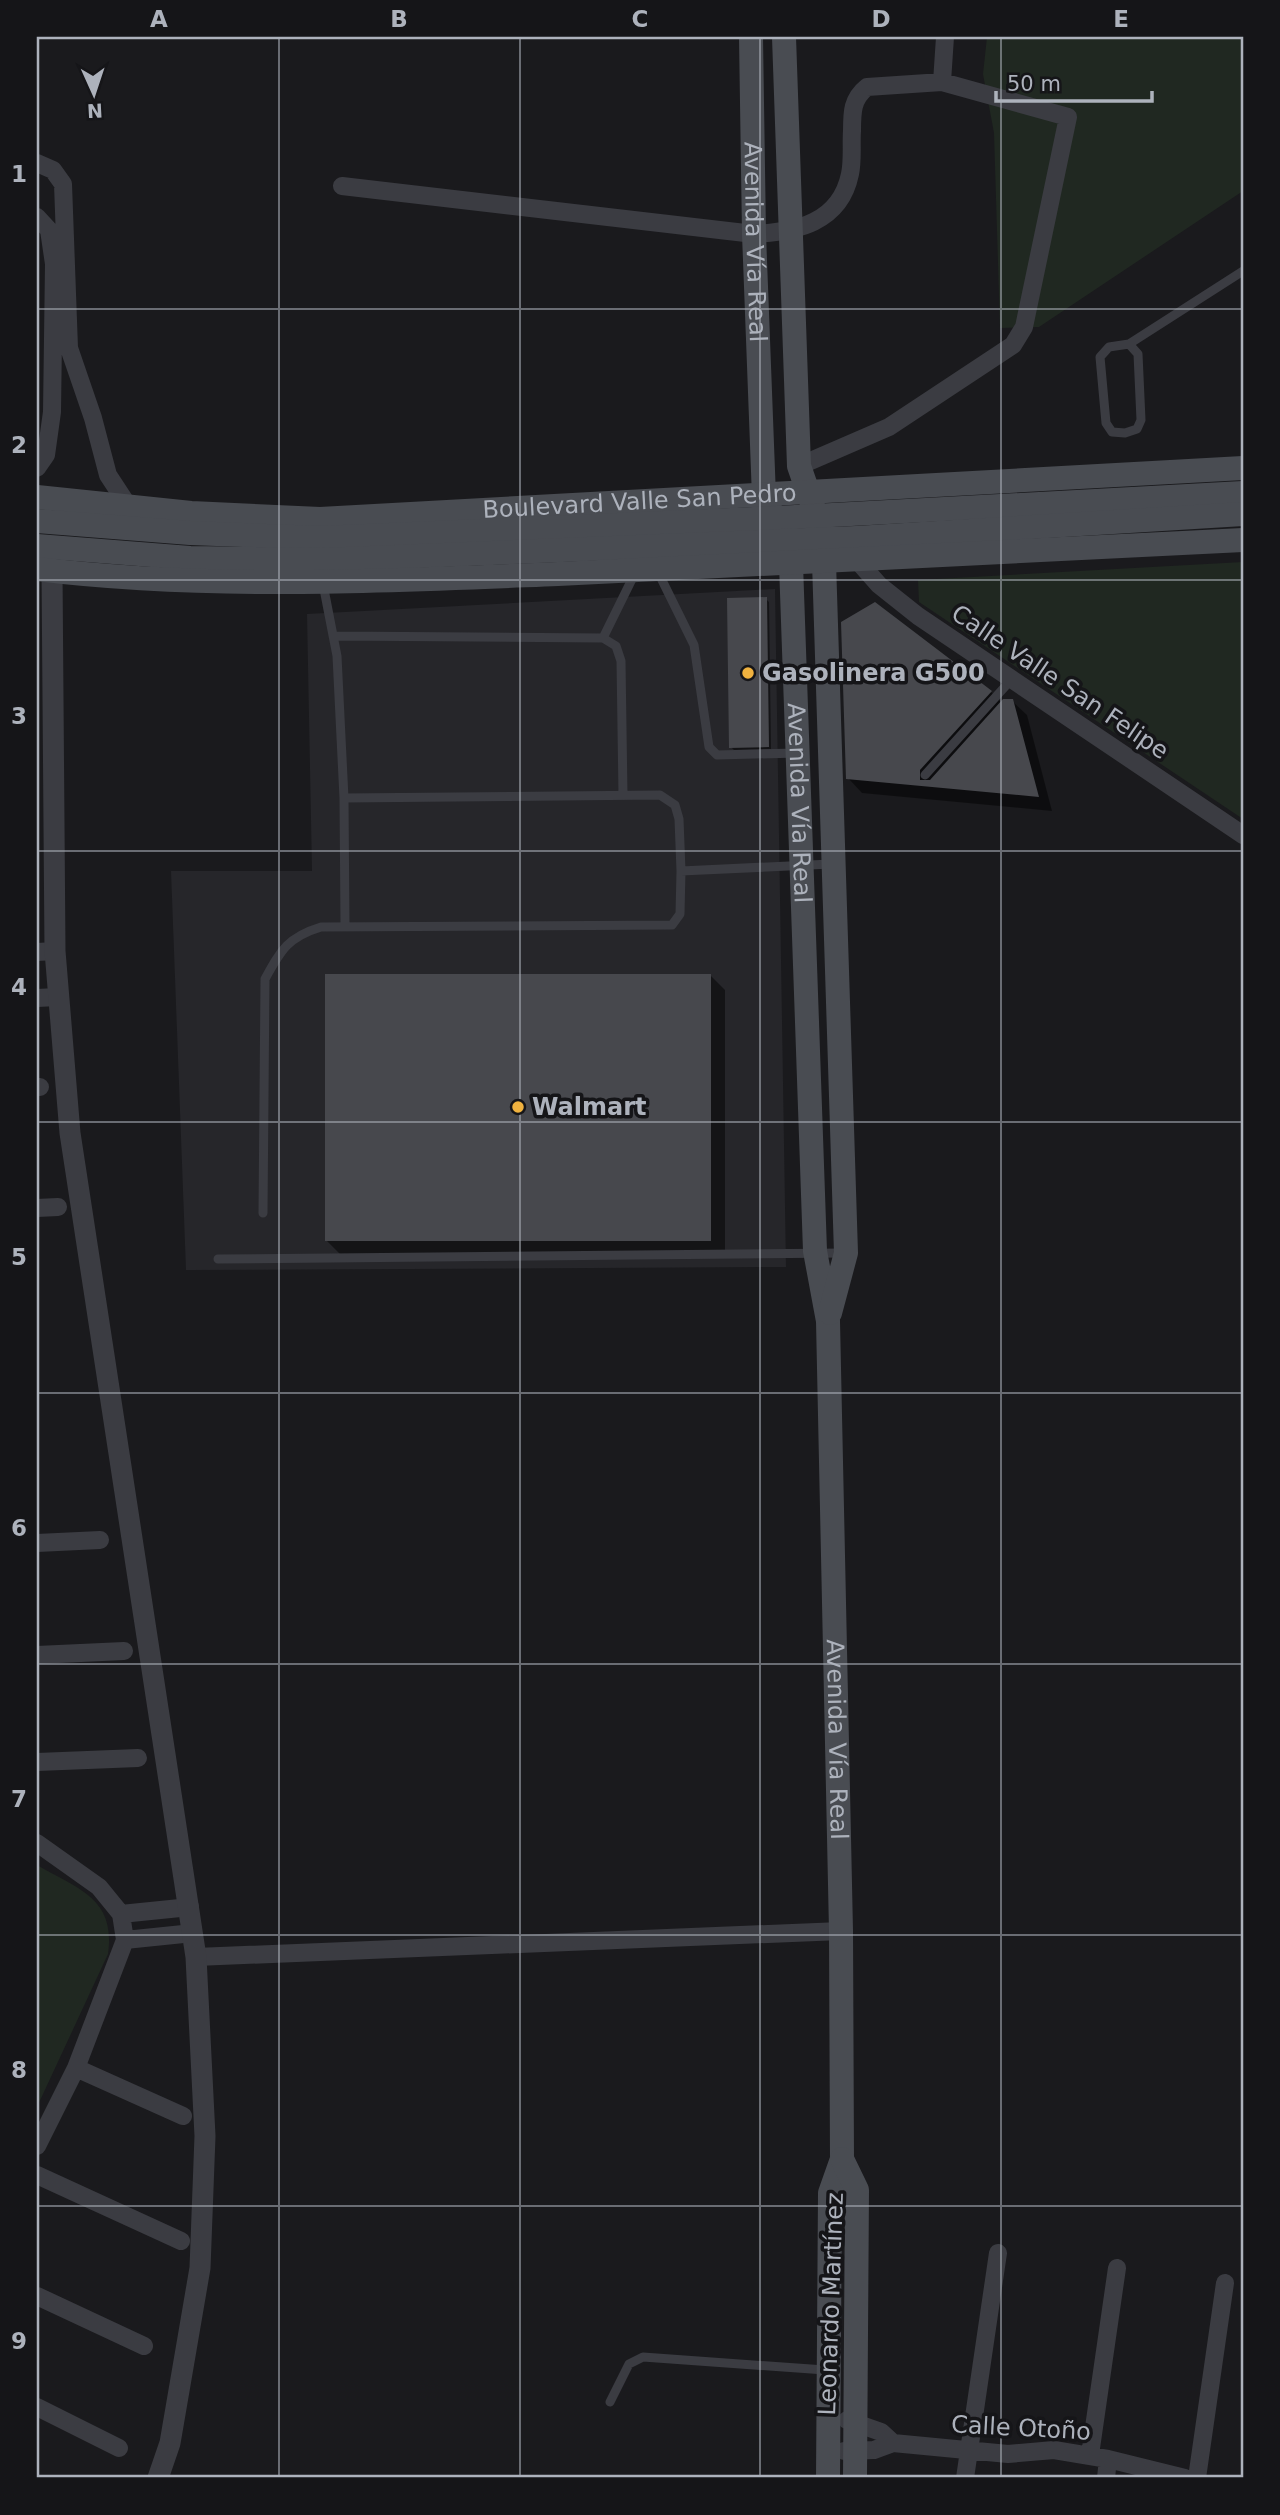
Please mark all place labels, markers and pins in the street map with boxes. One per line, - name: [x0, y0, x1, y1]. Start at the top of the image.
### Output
- place label: Gasolinera G500: [762, 659, 985, 687]
- marker: Gasolinera G500: [740, 665, 756, 681]
- place label: Walmart: [532, 1093, 647, 1121]
- marker: Walmart: [510, 1099, 526, 1115]

